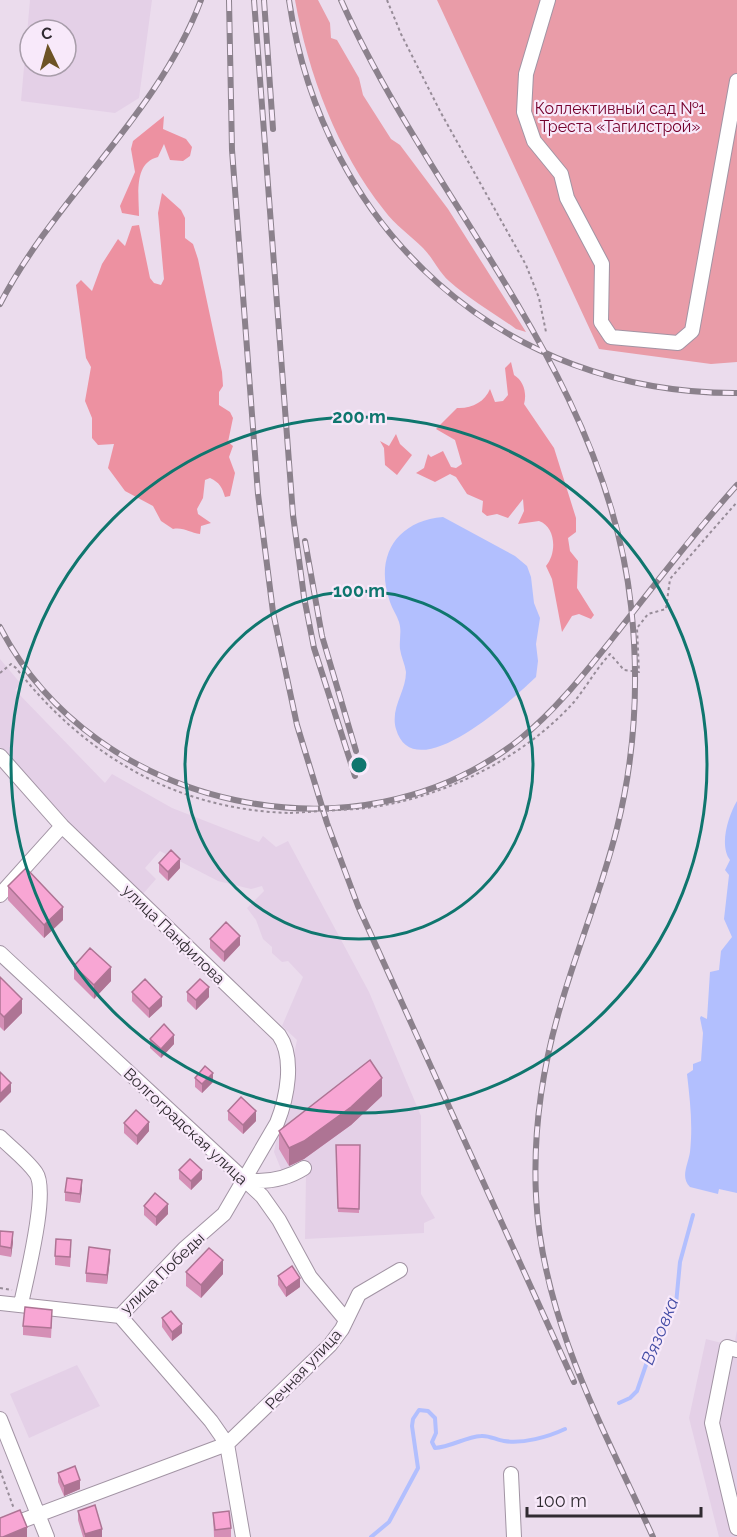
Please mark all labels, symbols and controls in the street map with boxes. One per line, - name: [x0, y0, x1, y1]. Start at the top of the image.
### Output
- north arrow: [18, 18, 78, 78]
- text: С: [40, 24, 53, 43]
- park label: Коллективный сад №1 Треста «Тагилстрой»: [535, 99, 705, 136]
- text: 200 m: [332, 406, 386, 427]
- text: 100 m: [333, 580, 385, 601]
- centre of rings: [349, 755, 369, 775]
- street label: улица Панфилова: [118, 880, 229, 988]
- street label: Волгоградская улица: [120, 1064, 252, 1189]
- street label: улица Победы: [116, 1228, 208, 1318]
- water label: Вязовка: [637, 1294, 683, 1368]
- street label: Речная улица: [261, 1325, 345, 1413]
- scale bar: [527, 1480, 701, 1518]
- text: 100 m: [536, 1490, 587, 1511]

